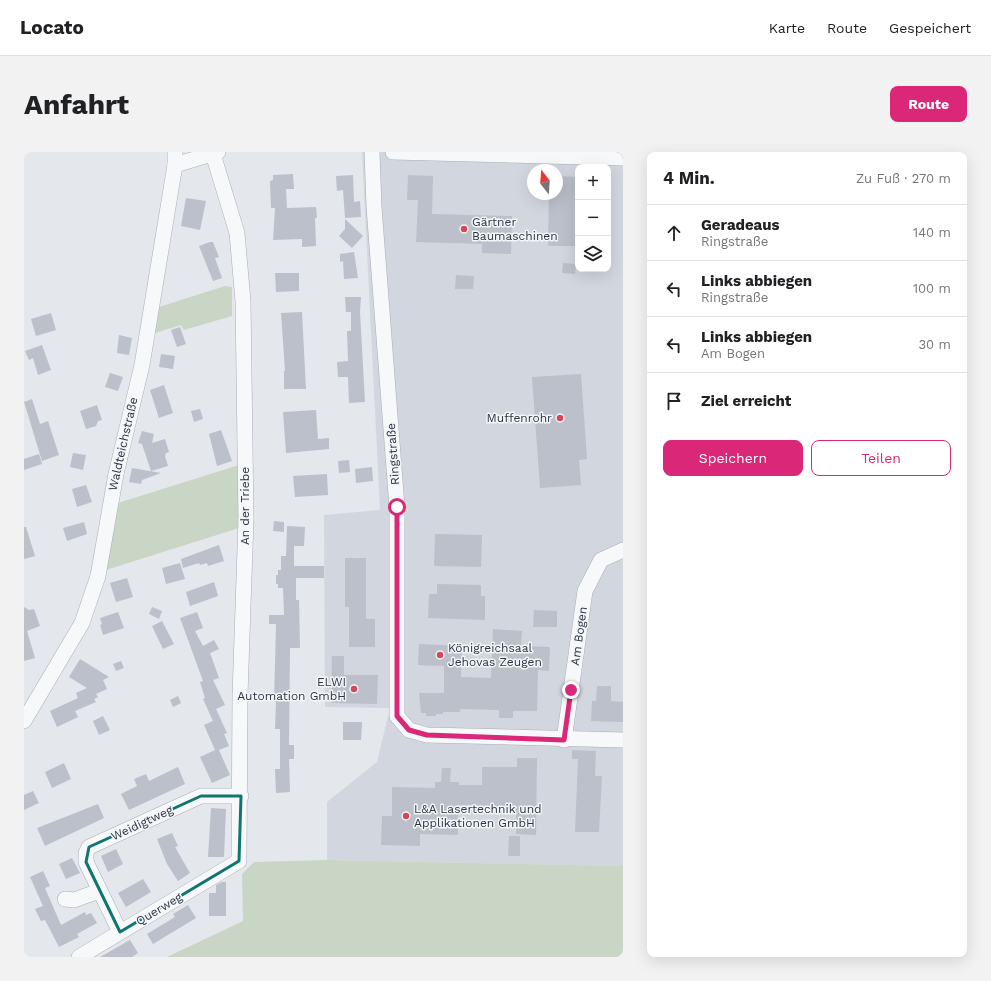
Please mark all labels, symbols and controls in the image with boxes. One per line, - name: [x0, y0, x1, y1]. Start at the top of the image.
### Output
- text: Locato: [20, 16, 84, 39]
- text: Karte: [769, 20, 805, 36]
- text: Route: [827, 20, 867, 36]
- text: Gespeichert: [889, 20, 971, 36]
- button: Route: [890, 86, 967, 122]
- text: Anfahrt: [24, 88, 129, 121]
- north arrow: [527, 164, 563, 200]
- map controls: [575, 164, 611, 272]
- button: +: [575, 164, 611, 200]
- text: 4 Min.: [663, 168, 715, 188]
- text: Zu Fuß · 270 m: [856, 171, 951, 186]
- button: −: [575, 200, 611, 236]
- place label: Gärtner Baumaschinen: [472, 215, 558, 243]
- text: Geradeaus: [701, 216, 780, 234]
- icon: ahead: [663, 222, 685, 244]
- marker: Gärtner Baumaschinen: [459, 224, 469, 234]
- text: 140 m: [913, 225, 951, 240]
- text: Ringstraße: [701, 234, 768, 249]
- button: layers: [575, 236, 611, 272]
- text: Links abbiegen: [701, 272, 812, 290]
- icon: left: [663, 278, 685, 300]
- text: 100 m: [913, 281, 951, 296]
- text: Ringstraße: [701, 290, 768, 305]
- text: Links abbiegen: [701, 328, 812, 346]
- icon: left: [663, 334, 685, 356]
- text: 30 m: [919, 337, 951, 352]
- text: Am Bogen: [701, 346, 765, 361]
- icon: arrive: [663, 390, 685, 412]
- text: Ziel erreicht: [701, 392, 791, 410]
- street label: Waldteichstraße: [105, 396, 141, 492]
- place label: Muffenrohr: [487, 411, 552, 425]
- marker: Muffenrohr: [555, 413, 565, 423]
- street label: Ringstraße: [384, 422, 402, 485]
- button: Speichern: [663, 440, 803, 476]
- button: Teilen: [811, 440, 951, 476]
- street label: An der Triebe: [238, 467, 252, 545]
- route start: [388, 498, 406, 516]
- street label: Am Bogen: [568, 606, 590, 666]
- place label: Königreichsaal Jehovas Zeugen: [448, 641, 542, 669]
- marker: Königreichsaal Jehovas Zeugen: [435, 650, 445, 660]
- place label: ELWI Automation GmbH: [237, 675, 346, 703]
- route end: [562, 681, 580, 699]
- marker: ELWI Automation GmbH: [349, 684, 359, 694]
- street label: Weidigtweg: [109, 802, 176, 843]
- place label: L&A Lasertechnik und Applikationen GmbH: [414, 802, 542, 830]
- marker: L&A Lasertechnik und Applikationen GmbH: [401, 811, 411, 821]
- street label: Querweg: [133, 889, 185, 928]

